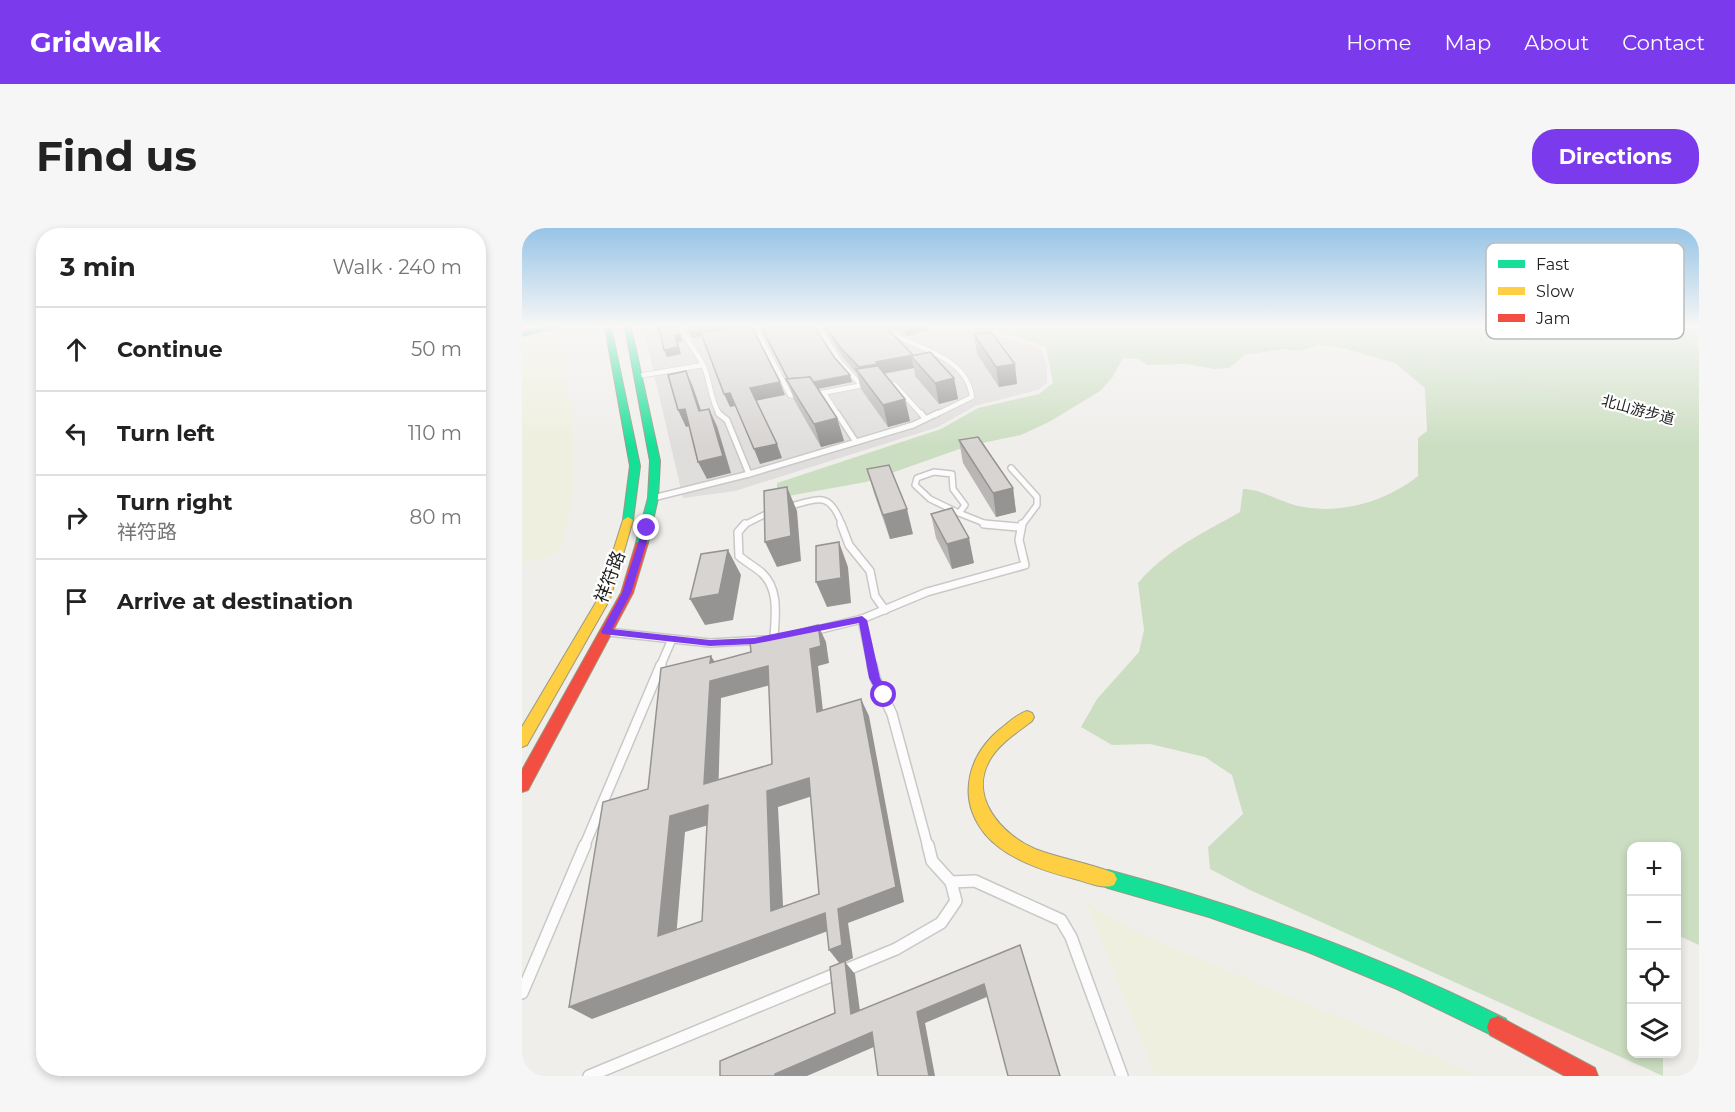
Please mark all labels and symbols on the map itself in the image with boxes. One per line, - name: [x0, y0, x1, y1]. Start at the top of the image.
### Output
- legend: [1486, 243, 1684, 339]
- text: Fast: [1536, 255, 1570, 274]
- text: Slow: [1536, 282, 1574, 301]
- text: Jam: [1535, 309, 1570, 328]
- street label: 北山游步道: [1599, 391, 1677, 428]
- route end: [633, 514, 659, 540]
- street label: 祥符路: [590, 548, 630, 606]
- route start: [870, 681, 896, 707]

